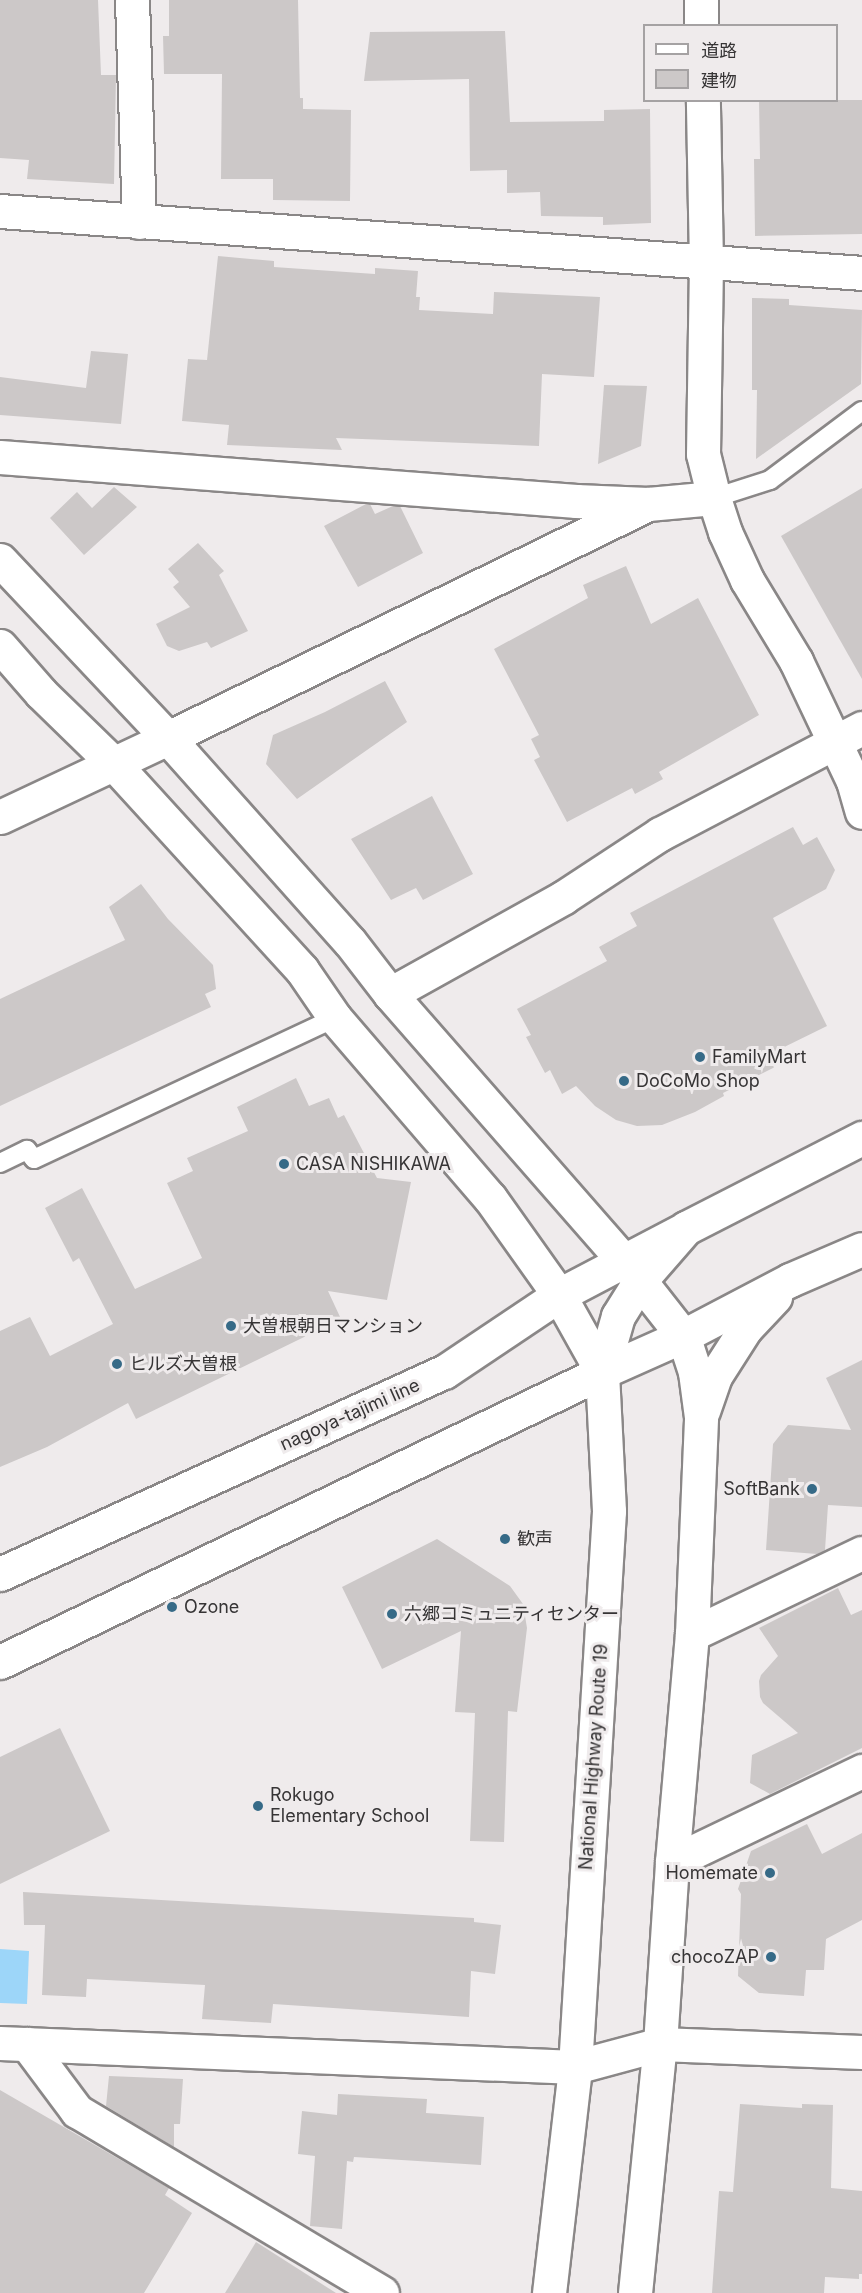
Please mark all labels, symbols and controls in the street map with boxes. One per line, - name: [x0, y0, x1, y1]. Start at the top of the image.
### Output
- legend: [643, 24, 838, 102]
- text: 道路: [701, 40, 737, 61]
- text: 建物: [701, 70, 737, 91]
- place label: FamilyMart: [712, 1046, 806, 1068]
- marker: FamilyMart: [693, 1050, 707, 1064]
- place label: DoCoMo Shop: [636, 1070, 760, 1092]
- marker: DoCoMo Shop: [617, 1074, 631, 1088]
- place label: CASA NISHIKAWA: [296, 1153, 451, 1175]
- marker: CASA NISHIKAWA: [277, 1157, 291, 1171]
- place label: 大曽根朝日マンション: [243, 1315, 423, 1337]
- marker: 大曽根朝日マンション: [224, 1319, 238, 1333]
- place label: ヒルズ大曽根: [129, 1353, 237, 1375]
- marker: ヒルズ大曽根: [110, 1357, 124, 1371]
- street label: nagoya-tajimi line: [277, 1375, 423, 1455]
- place label: SoftBank: [723, 1478, 800, 1500]
- marker: SoftBank: [805, 1482, 819, 1496]
- place label: 歓声: [517, 1528, 553, 1550]
- marker: 歓声: [498, 1532, 512, 1546]
- place label: Ozone: [184, 1596, 239, 1618]
- marker: Ozone: [165, 1600, 179, 1614]
- place label: 六郷コミュニティセンター: [404, 1603, 620, 1625]
- marker: 六郷コミュニティセンター: [385, 1607, 399, 1621]
- street label: National Highway Route 19: [575, 1643, 613, 1871]
- place label: Rokugo Elementary School: [270, 1785, 429, 1828]
- marker: Rokugo Elementary School: [251, 1799, 265, 1813]
- place label: Homemate: [665, 1862, 758, 1884]
- marker: Homemate: [763, 1866, 777, 1880]
- place label: chocoZAP: [671, 1946, 759, 1968]
- marker: chocoZAP: [764, 1950, 778, 1964]

